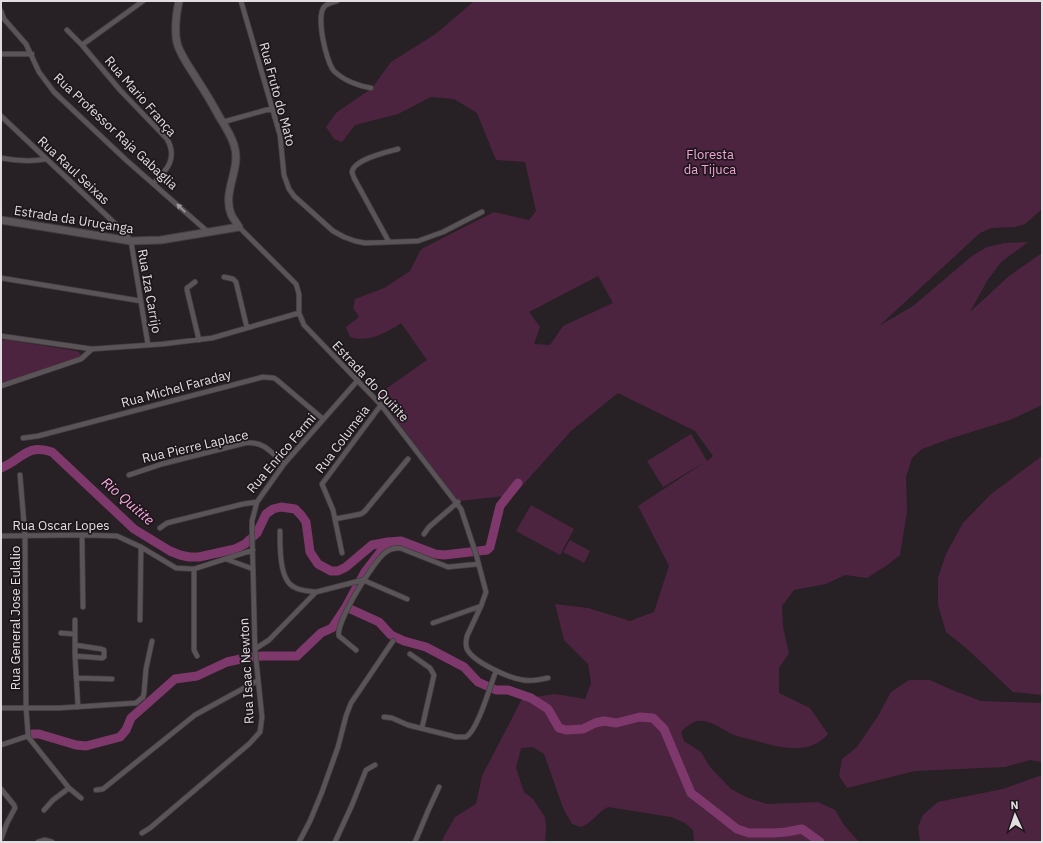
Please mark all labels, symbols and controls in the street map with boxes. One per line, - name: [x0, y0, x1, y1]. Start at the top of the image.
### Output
- street label: Rua Fruto do Mato: [255, 40, 300, 148]
- street label: Rua Mario França: [101, 53, 180, 140]
- street label: Rua Professor Raja Gabaglia: [50, 69, 181, 193]
- street label: Rua Raul Seixas: [34, 133, 113, 208]
- park label: Floresta da Tijuca: [684, 146, 736, 178]
- street label: Estrada da Uruçanga: [13, 202, 135, 237]
- one-way arrow: [176, 203, 186, 213]
- street label: Rua Iza Carrijo: [134, 248, 165, 335]
- street label: Estrada do Quitite: [329, 337, 413, 425]
- street label: Rua Michel Faraday: [119, 365, 234, 411]
- street label: Rua Columeia: [311, 402, 373, 477]
- street label: Rua Enrico Fermi: [243, 410, 320, 497]
- street label: Rua Pierre Laplace: [140, 426, 250, 467]
- water label: Rio Quitite: [98, 473, 158, 529]
- street label: Rua Oscar Lopes: [12, 517, 110, 534]
- street label: Rua General Jose Eulalio: [7, 546, 24, 690]
- street label: Rua Isaac Newton: [235, 618, 258, 724]
- north arrow: [995, 795, 1035, 835]
- text: N: [1010, 798, 1019, 812]

